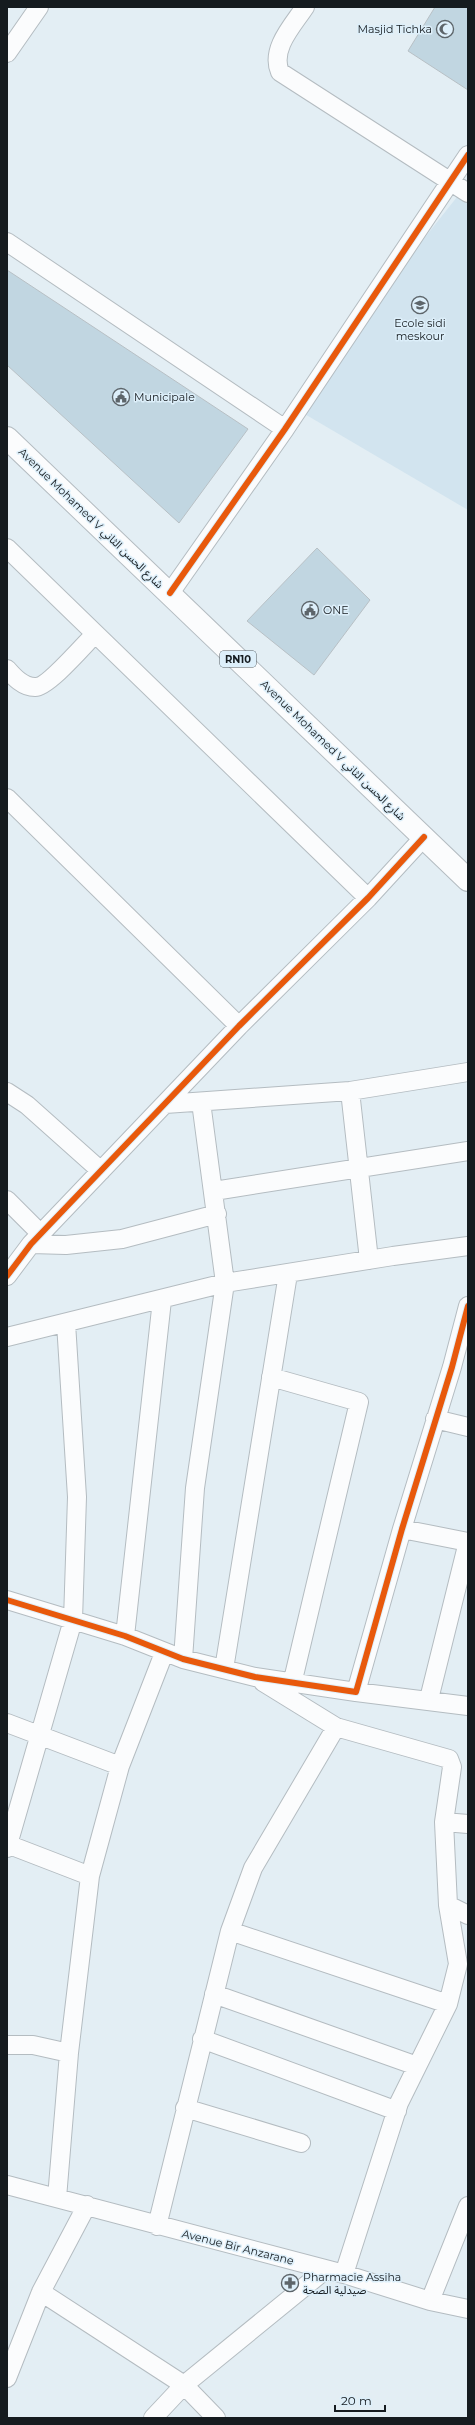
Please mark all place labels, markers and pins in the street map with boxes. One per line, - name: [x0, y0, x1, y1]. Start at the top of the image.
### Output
- mosque icon: Masjid Tichka: [435, 19, 455, 39]
- place label: Masjid Tichka: [358, 22, 432, 36]
- school or university icon: Ecole sidi meskour: [410, 295, 430, 315]
- place label: Ecole sidi meskour: [394, 316, 446, 343]
- public building icon: Municipale: [111, 387, 131, 407]
- place label: Municipale: [134, 390, 195, 404]
- public building icon: ONE: [300, 600, 320, 620]
- place label: ONE: [323, 603, 349, 617]
- place label: Pharmacie Assiha صيدلية الصحة: [303, 2270, 401, 2297]
- pharmacy icon: Pharmacie Assiha صيدلية الصحة: [280, 2273, 300, 2293]

